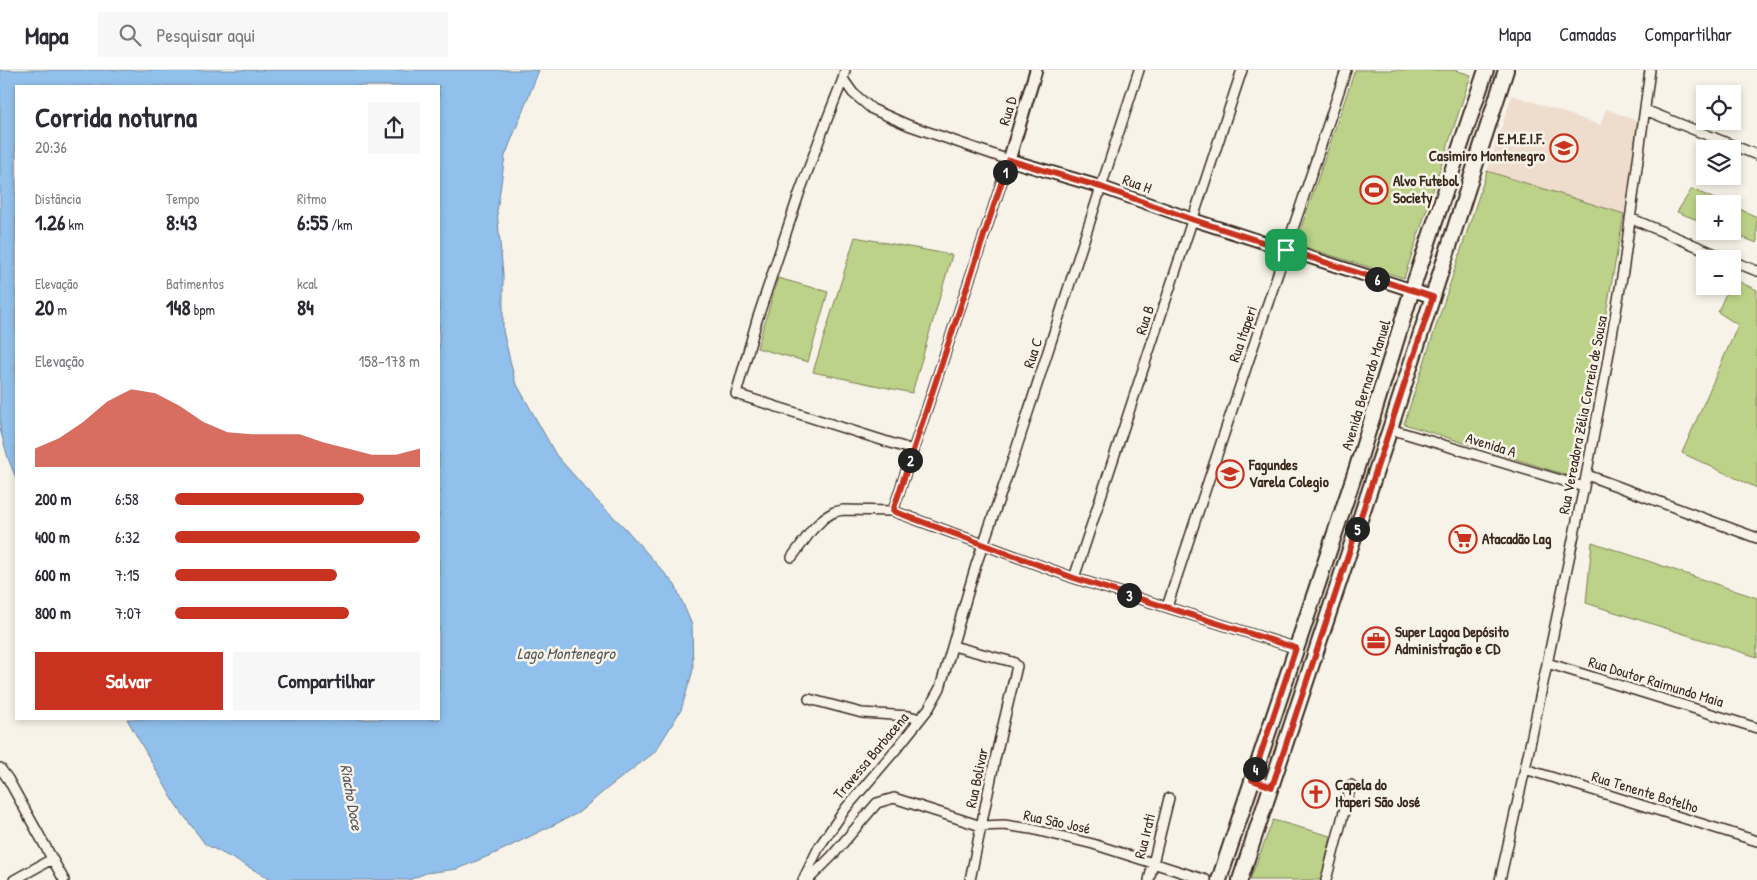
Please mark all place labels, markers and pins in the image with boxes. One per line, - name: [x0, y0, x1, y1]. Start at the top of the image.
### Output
- place label: E.M.E.I.F. Casimiro Montenegro: [1429, 128, 1545, 167]
- school or university icon: E.M.E.I.F. Casimiro Montenegro: [1549, 133, 1579, 163]
- pin: 1: [992, 160, 1018, 184]
- place label: Alvo Futebol Society: [1393, 170, 1460, 209]
- sports icon: Alvo Futebol Society: [1359, 175, 1389, 205]
- pin: [1265, 229, 1307, 271]
- pin: 6: [1364, 266, 1390, 292]
- pin: 2: [898, 448, 922, 472]
- place label: Fagundes Varela Colegio: [1248, 454, 1329, 493]
- school or university icon: Fagundes Varela Colegio: [1215, 459, 1245, 489]
- pin: 5: [1344, 516, 1370, 542]
- supermarket icon: Atacadão Lag: [1448, 524, 1478, 554]
- place label: Atacadão Lag: [1482, 528, 1552, 550]
- pin: 3: [1116, 582, 1142, 608]
- place label: Super Lagoa Depósito Administração e CD: [1395, 621, 1509, 659]
- office icon: Super Lagoa Depósito Administração e CD: [1361, 626, 1391, 656]
- pin: 4: [1242, 756, 1268, 782]
- place label: Capela do Itaperi São José: [1335, 774, 1420, 813]
- church icon: Capela do Itaperi São José: [1301, 779, 1331, 809]

